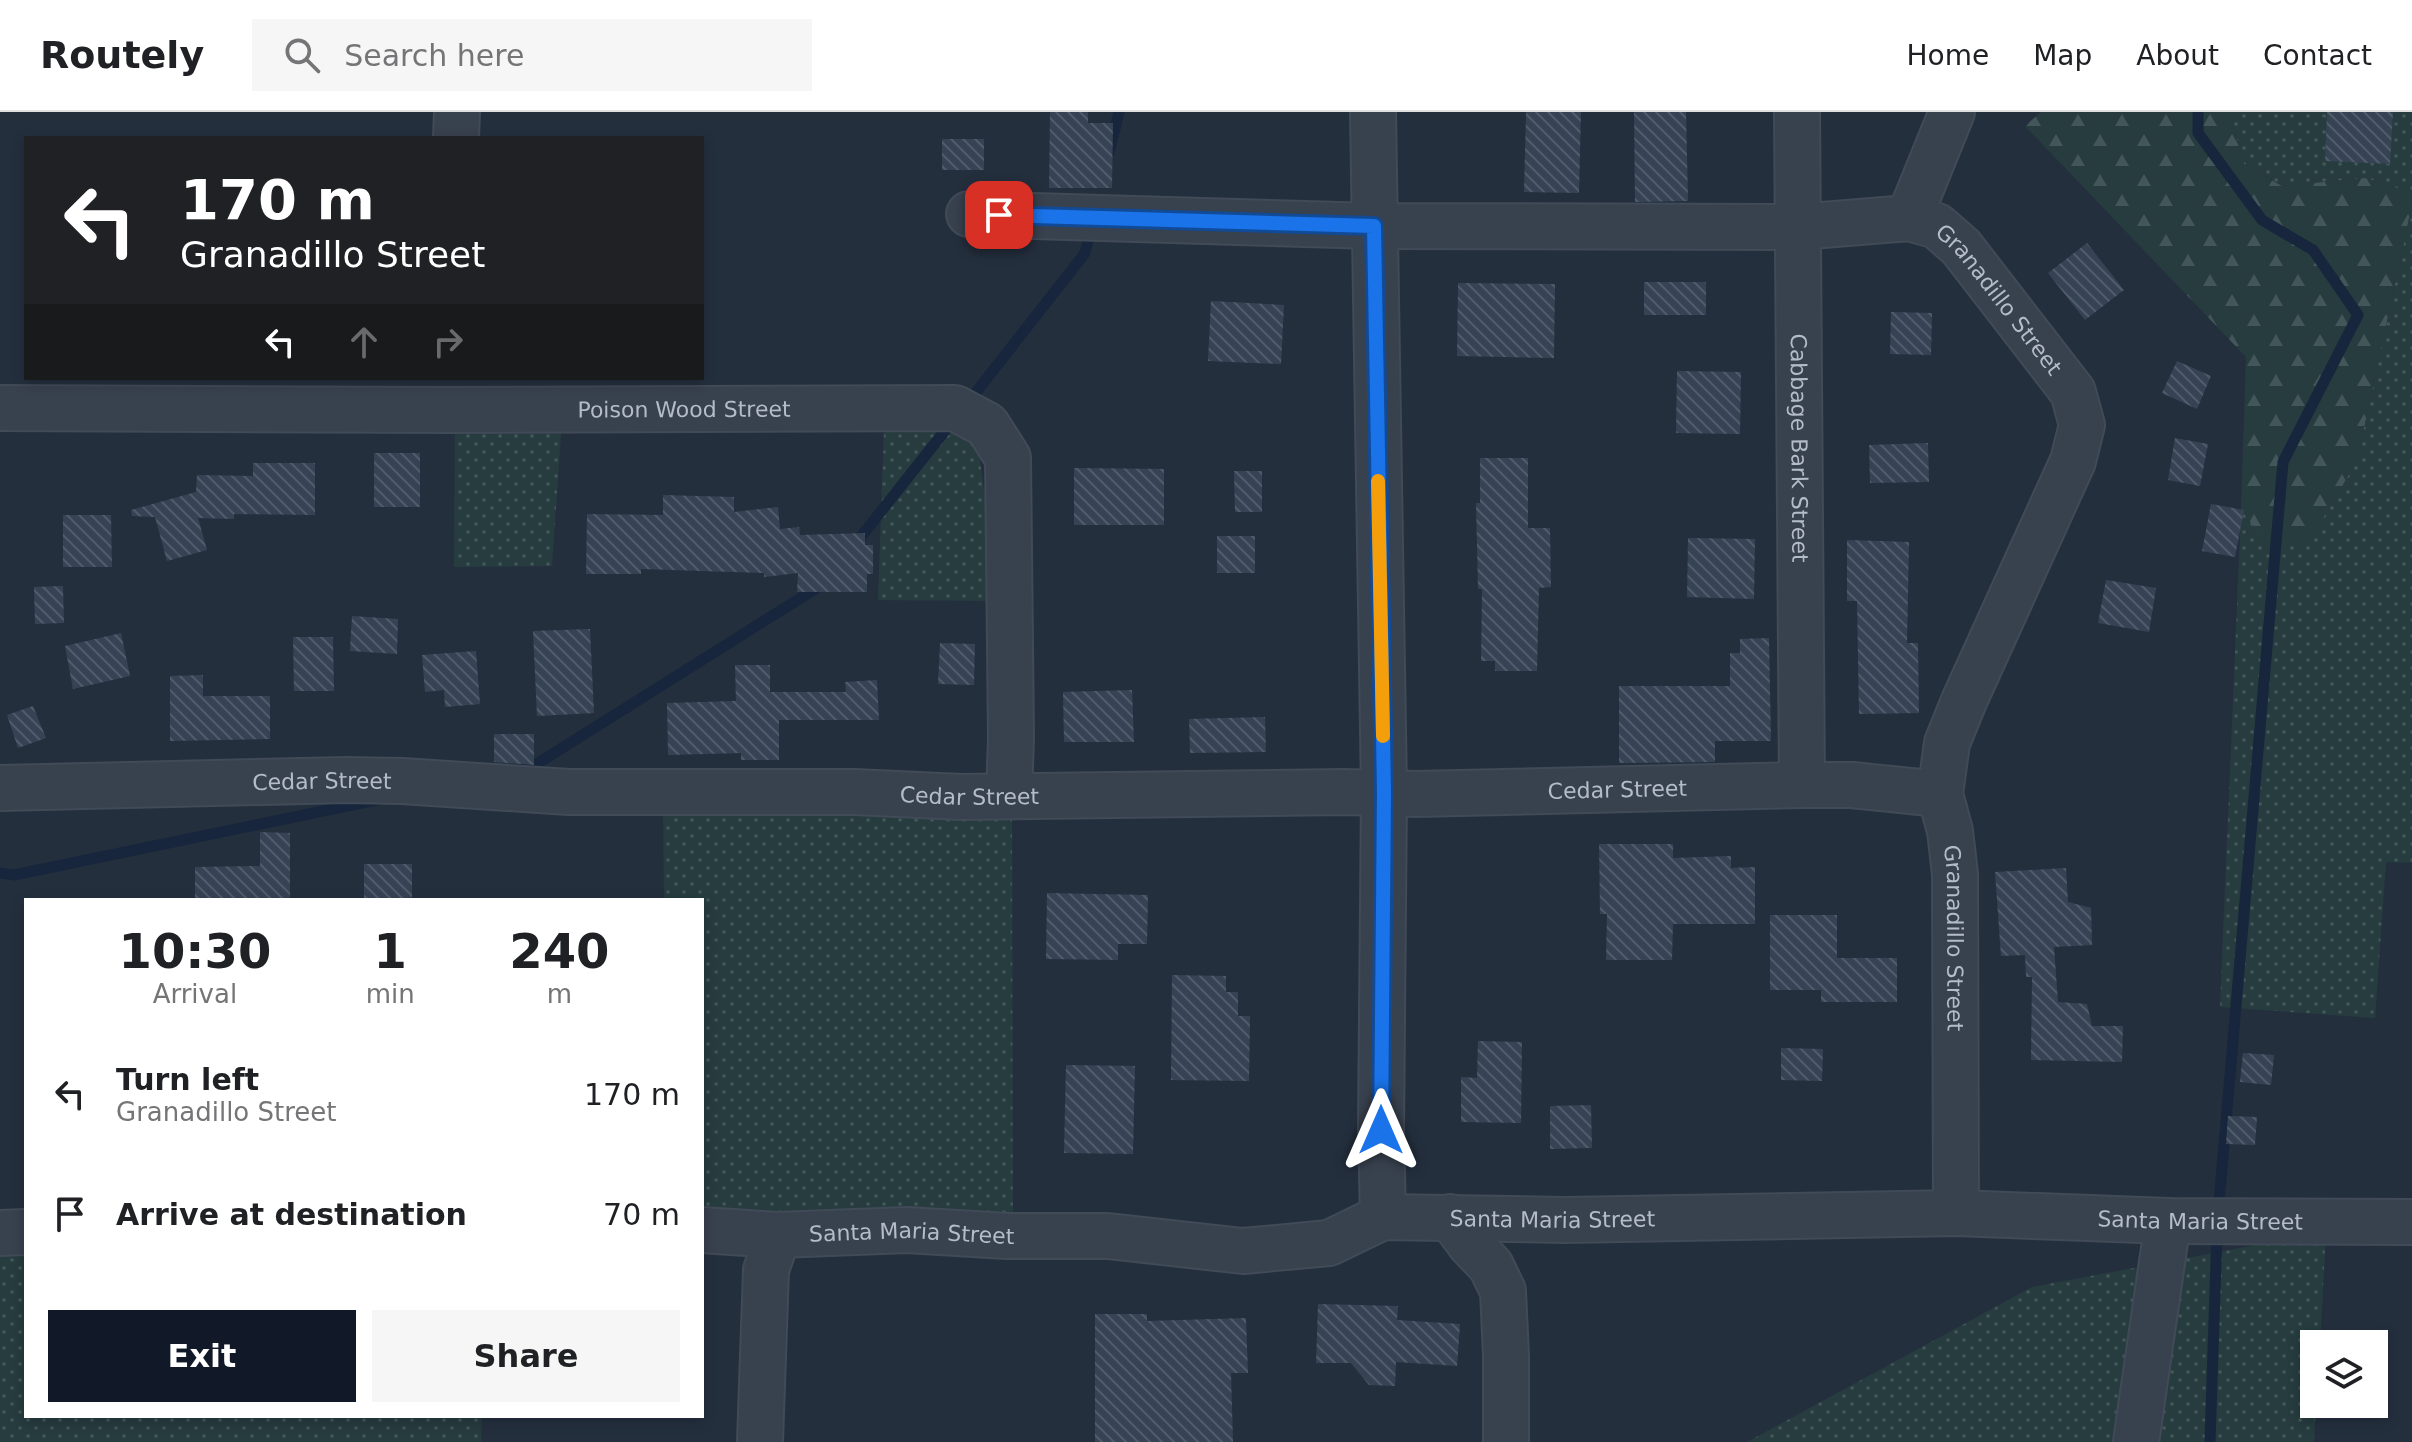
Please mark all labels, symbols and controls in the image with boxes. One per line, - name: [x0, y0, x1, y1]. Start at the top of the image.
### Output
- search box: [252, 19, 812, 91]
- text: Routely: [40, 33, 204, 77]
- icon: search: [280, 33, 324, 77]
- text: Search here: [344, 38, 524, 73]
- text: Home: [1906, 39, 1989, 72]
- text: Map: [2033, 39, 2092, 72]
- text: About: [2136, 39, 2219, 72]
- text: Contact: [2263, 39, 2372, 72]
- text: 170 m: [180, 167, 375, 232]
- icon: left: [48, 168, 152, 272]
- pin: [965, 181, 1033, 249]
- icon: arrive: [977, 193, 1021, 237]
- street label: Granadillo Street: [1931, 219, 2068, 380]
- text: Granadillo Street: [180, 234, 485, 275]
- icon: left: [258, 320, 302, 364]
- icon: ahead: [342, 320, 386, 364]
- icon: right: [426, 320, 470, 364]
- street label: Cabbage Bark Street: [1786, 333, 1813, 563]
- street label: Poison Wood Street: [577, 396, 791, 422]
- street label: Cedar Street: [252, 767, 392, 795]
- street label: Cedar Street: [1547, 775, 1688, 803]
- street label: Cedar Street: [899, 782, 1040, 810]
- street label: Granadillo Street: [1939, 843, 1968, 1032]
- text: 10:30: [118, 923, 271, 979]
- text: 1: [374, 923, 407, 979]
- text: 240: [509, 923, 609, 979]
- text: Arrival: [153, 979, 237, 1009]
- text: min: [366, 979, 415, 1009]
- text: m: [547, 979, 572, 1009]
- text: Turn left: [116, 1062, 259, 1097]
- icon: left: [48, 1072, 92, 1116]
- text: 170 m: [584, 1077, 680, 1112]
- position arrow: [1339, 1088, 1423, 1172]
- text: Granadillo Street: [116, 1097, 337, 1127]
- icon: arrive: [48, 1192, 92, 1236]
- text: Arrive at destination: [116, 1197, 467, 1232]
- text: 70 m: [603, 1197, 680, 1232]
- street label: Santa Maria Street: [1449, 1206, 1656, 1233]
- street label: Santa Maria Street: [2097, 1206, 2303, 1234]
- street label: Santa Maria Street: [809, 1217, 1015, 1249]
- button: Exit: [48, 1310, 356, 1402]
- button: Share: [372, 1310, 680, 1402]
- map controls: [2300, 1330, 2388, 1418]
- button: layers: [2300, 1330, 2388, 1418]

